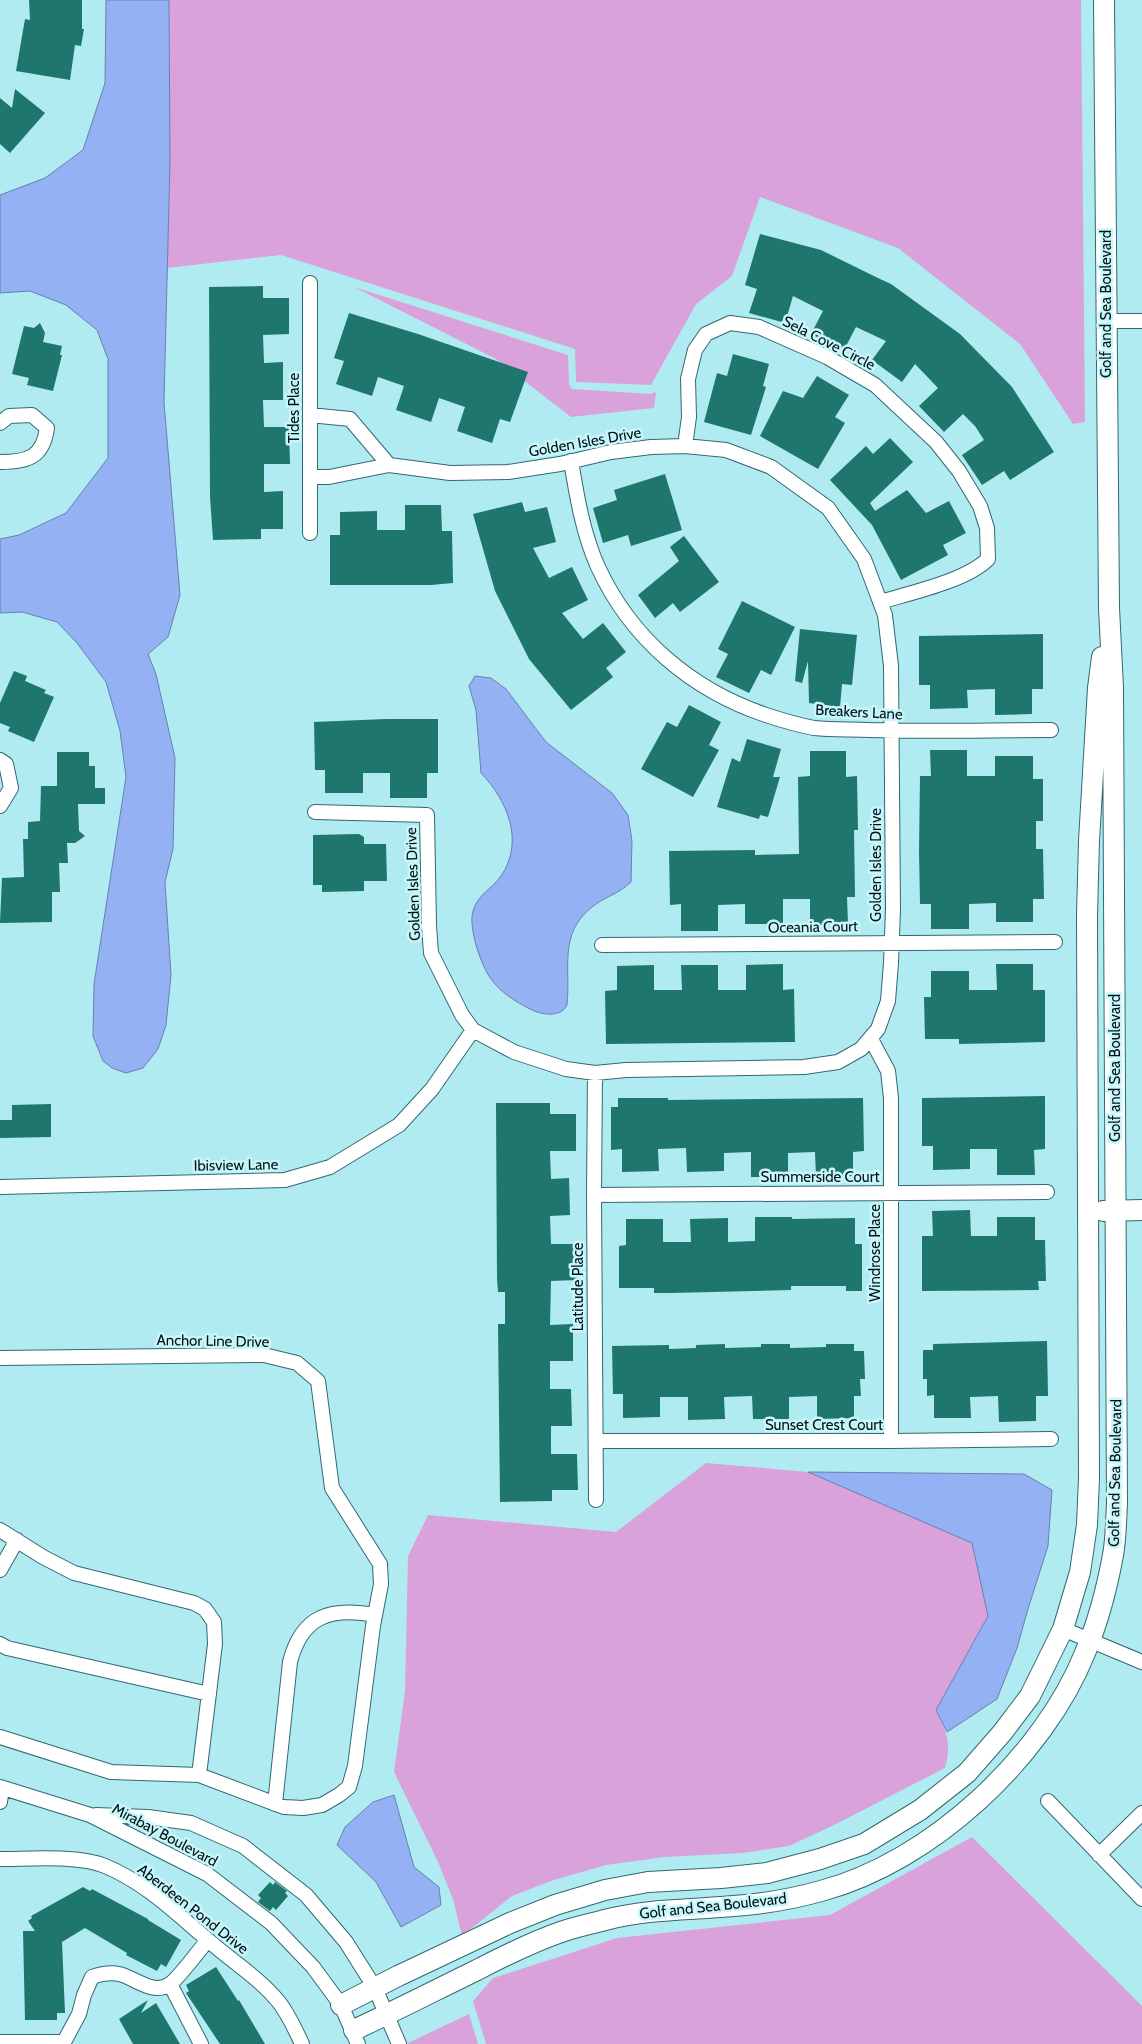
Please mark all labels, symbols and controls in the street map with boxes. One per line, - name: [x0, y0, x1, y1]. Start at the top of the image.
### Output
- street label: Golf and Sea Boulevard: [1097, 230, 1115, 378]
- street label: Sela Cove Circle: [780, 312, 879, 374]
- street label: Tides Place: [285, 373, 303, 443]
- street label: Golden Isles Drive: [527, 423, 643, 461]
- street label: Breakers Lane: [815, 701, 903, 723]
- street label: Golden Isles Drive: [867, 808, 885, 922]
- street label: Golden Isles Drive: [402, 827, 424, 941]
- street label: Oceania Court: [768, 917, 858, 937]
- street label: Golf and Sea Boulevard: [1106, 994, 1124, 1142]
- street label: Ibisview Lane: [194, 1155, 279, 1175]
- street label: Summerside Court: [761, 1168, 879, 1186]
- street label: Windrose Place: [866, 1204, 884, 1302]
- street label: Latitude Place: [569, 1242, 587, 1331]
- street label: Anchor Line Drive: [156, 1331, 270, 1351]
- street label: Golf and Sea Boulevard: [1105, 1399, 1125, 1547]
- street label: Sunset Crest Court: [765, 1416, 883, 1434]
- street label: Mirabay Boulevard: [109, 1800, 221, 1870]
- street label: Aberdeen Pond Drive: [134, 1860, 252, 1958]
- street label: Golf and Sea Boulevard: [638, 1889, 788, 1923]

